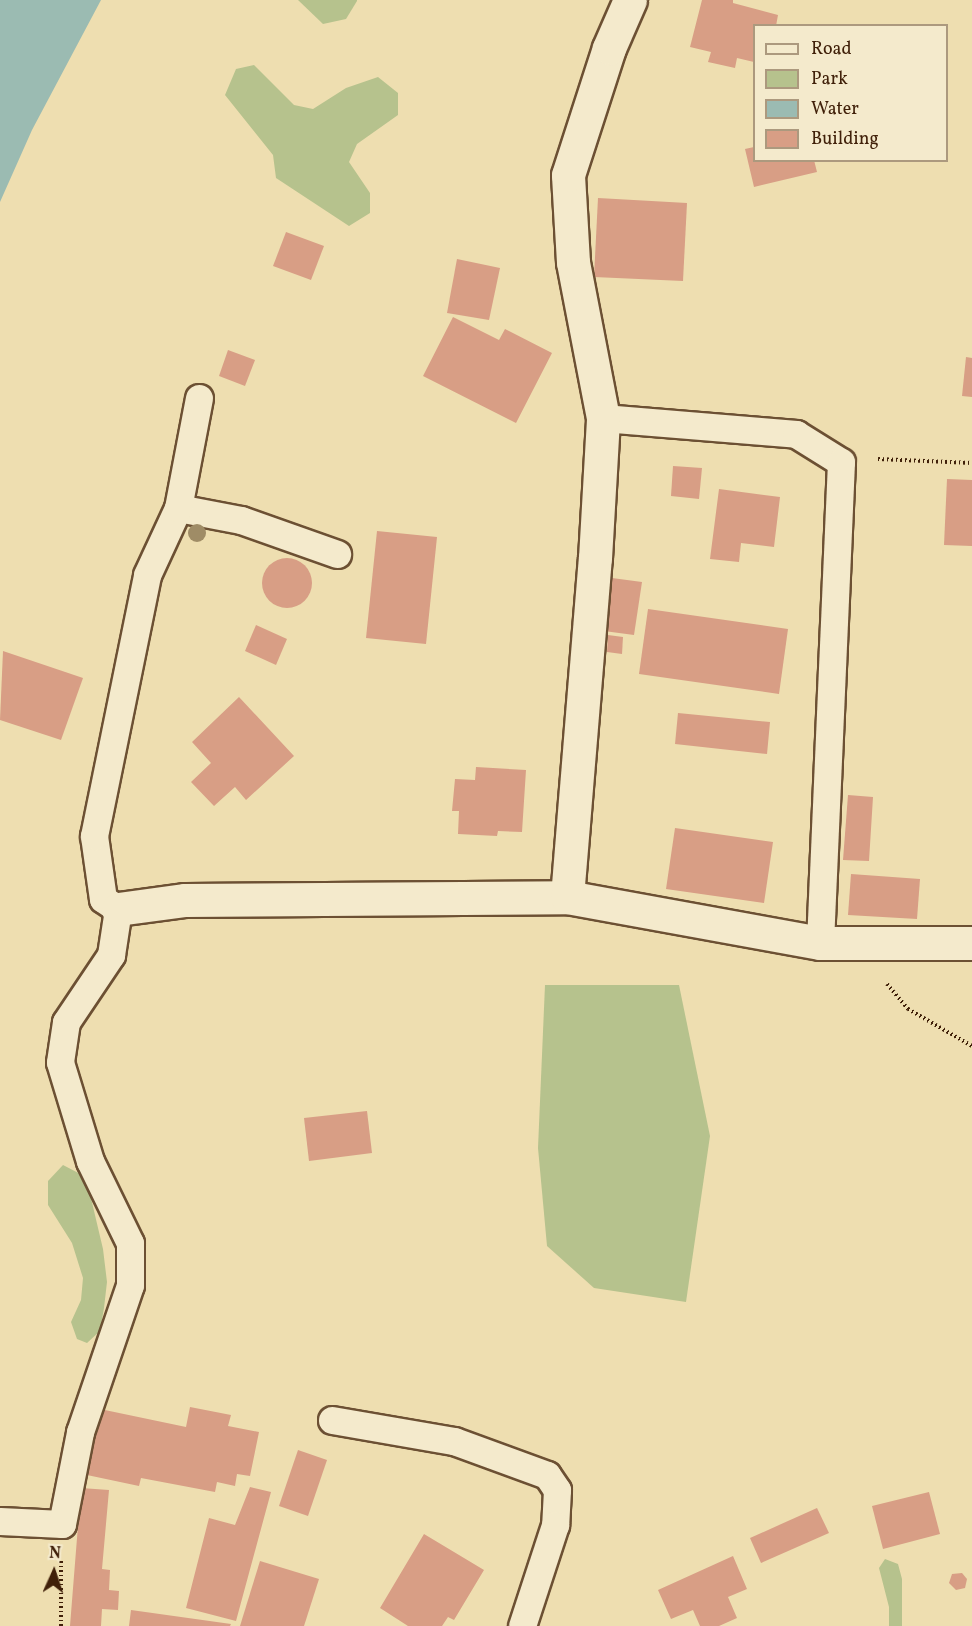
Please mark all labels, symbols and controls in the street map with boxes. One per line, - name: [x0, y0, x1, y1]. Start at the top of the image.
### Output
- legend: [753, 24, 948, 162]
- text: Road: [811, 37, 852, 62]
- text: Park: [811, 67, 848, 92]
- text: Water: [811, 97, 859, 122]
- text: Building: [811, 127, 879, 152]
- north arrow: [24, 1542, 84, 1602]
- text: N: [49, 1543, 61, 1565]

